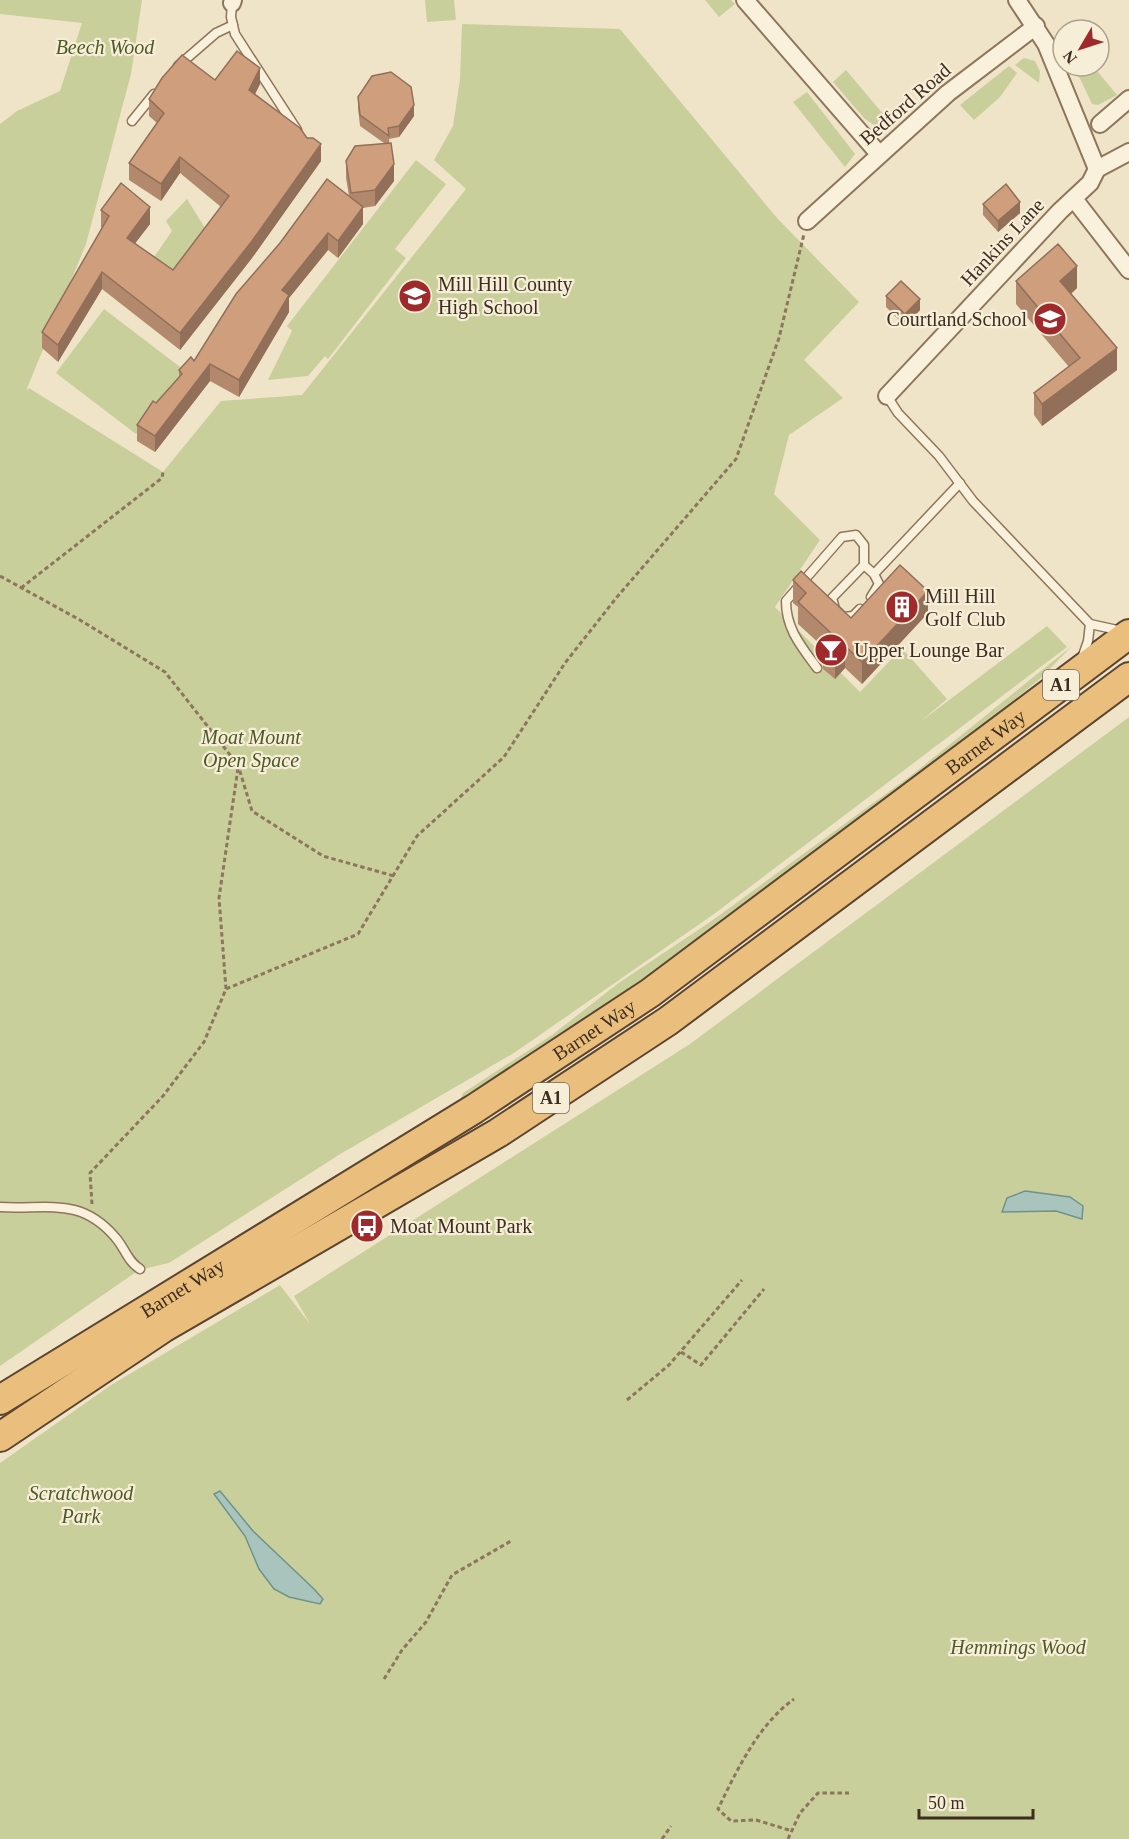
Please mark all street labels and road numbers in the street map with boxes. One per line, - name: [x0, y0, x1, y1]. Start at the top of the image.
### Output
- street label: Bedford Road: [855, 59, 955, 149]
- street label: Hankins Lane: [956, 194, 1048, 290]
- road number: A1: [1043, 670, 1079, 700]
- street label: Barnet Way: [941, 705, 1030, 779]
- street label: Barnet Way: [549, 995, 640, 1065]
- road number: A1: [533, 1083, 569, 1113]
- street label: Barnet Way: [136, 1254, 229, 1322]

